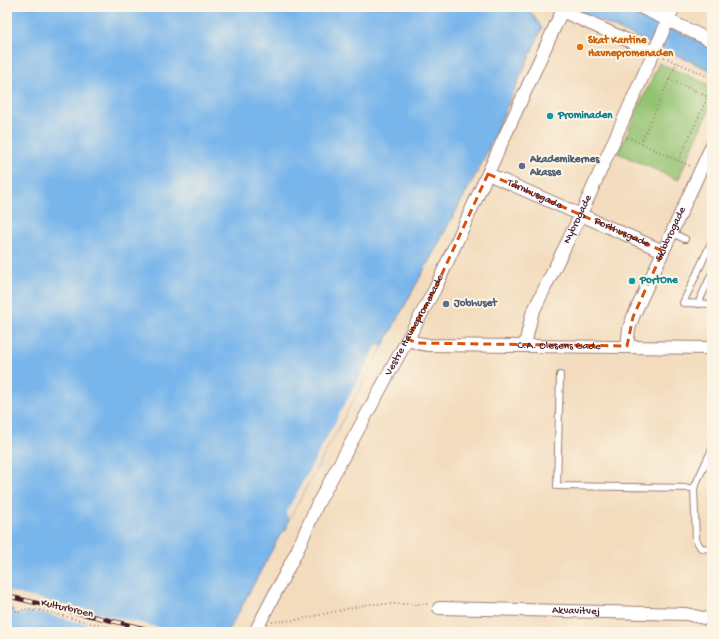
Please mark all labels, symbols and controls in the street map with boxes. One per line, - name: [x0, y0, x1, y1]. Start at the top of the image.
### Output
- place label: Skat Kantine Havnepromenaden: [588, 34, 674, 60]
- marker: Skat Kantine Havnepromenaden: [575, 42, 585, 52]
- place label: Prominaden: [557, 110, 613, 122]
- marker: Prominaden: [545, 111, 555, 121]
- place label: Akademikernes Akasse: [529, 154, 600, 179]
- marker: Akademikernes Akasse: [517, 161, 527, 171]
- street label: Tårnhusgade: [504, 177, 564, 212]
- street label: Nybrogade: [561, 193, 595, 246]
- street label: Skibbrogade: [653, 205, 689, 263]
- street label: Porthusgade: [591, 215, 652, 250]
- street label: Vestre Havnepromenade: [382, 273, 447, 379]
- place label: PortOne: [639, 274, 679, 287]
- marker: PortOne: [627, 276, 637, 286]
- place label: Jobhuset: [453, 297, 498, 310]
- marker: Jobhuset: [441, 299, 451, 309]
- street label: C.A. Olesens Gade: [517, 340, 601, 353]
- street label: Kulturbroen: [40, 597, 95, 621]
- street label: Akvavitvej: [552, 605, 600, 618]

